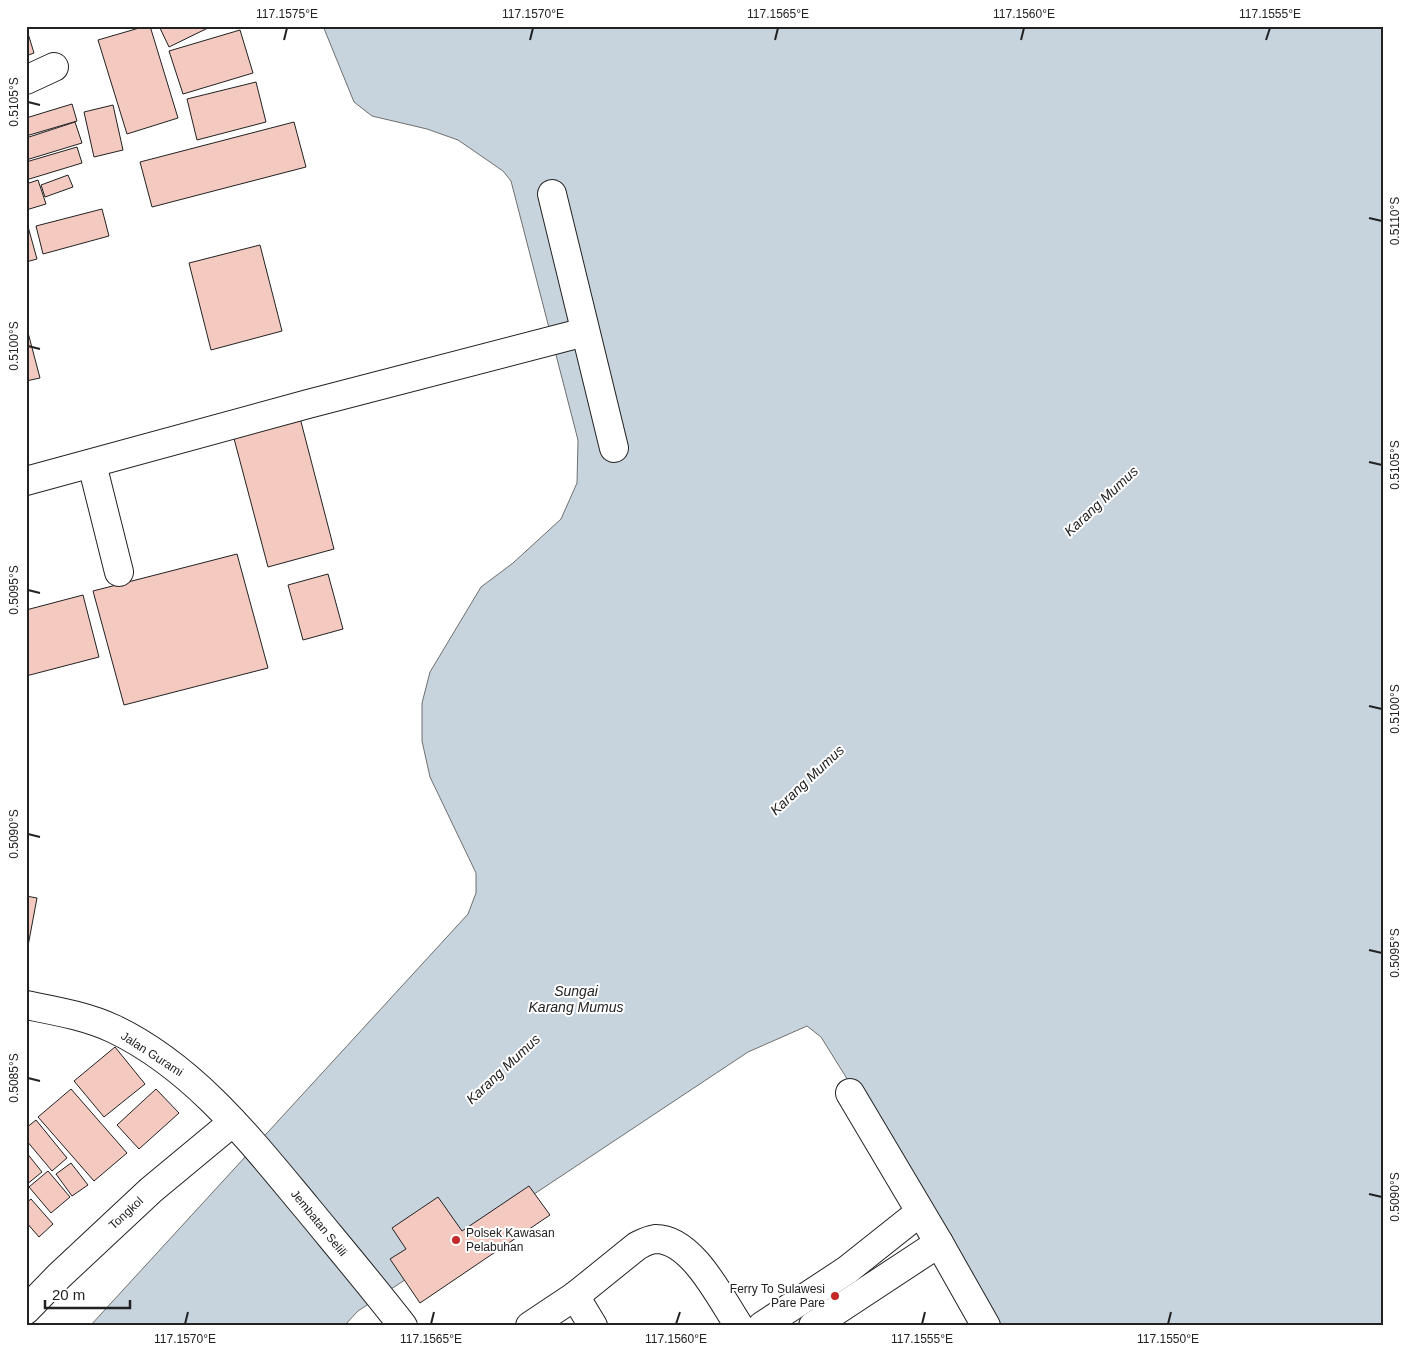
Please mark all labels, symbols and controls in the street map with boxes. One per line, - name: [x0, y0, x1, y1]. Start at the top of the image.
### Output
- text: 117.1575°E: [256, 7, 318, 21]
- text: 117.1570°E: [502, 7, 564, 21]
- text: 117.1565°E: [747, 7, 809, 21]
- text: 117.1560°E: [993, 7, 1055, 21]
- text: 117.1555°E: [1239, 7, 1301, 21]
- text: 0.5105°S: [7, 77, 21, 127]
- text: 0.5110°S: [1388, 197, 1402, 245]
- text: 0.5100°S: [7, 321, 21, 371]
- text: 0.5105°S: [1388, 440, 1402, 490]
- water label: Karang Mumus: [1061, 463, 1141, 539]
- text: 0.5095°S: [7, 565, 21, 615]
- text: 0.5100°S: [1388, 684, 1402, 734]
- water label: Karang Mumus: [767, 742, 847, 818]
- text: 0.5090°S: [7, 809, 21, 859]
- text: 0.5095°S: [1388, 928, 1402, 978]
- water label: Sungai Karang Mumus: [529, 983, 623, 1015]
- street label: Jalan Gurami: [118, 1029, 186, 1079]
- water label: Karang Mumus: [463, 1031, 543, 1107]
- text: 0.5085°S: [7, 1053, 21, 1103]
- text: 0.5090°S: [1388, 1172, 1402, 1222]
- street label: Jembatan Selili: [288, 1187, 350, 1259]
- street label: Tongkol: [106, 1194, 146, 1232]
- place label: Polsek Kawasan Pelabuhan: [466, 1226, 555, 1254]
- marker: Polsek Kawasan Pelabuhan: [450, 1234, 462, 1246]
- scale bar: [45, 1277, 130, 1309]
- place label: Ferry To Sulawesi Pare Pare: [730, 1282, 825, 1310]
- text: 20 m: [52, 1286, 85, 1303]
- marker: Ferry To Sulawesi Pare Pare: [829, 1290, 841, 1302]
- text: 117.1570°E: [154, 1332, 216, 1346]
- text: 117.1565°E: [400, 1332, 462, 1346]
- text: 117.1560°E: [645, 1332, 707, 1346]
- text: 117.1555°E: [891, 1332, 953, 1346]
- text: 117.1550°E: [1137, 1332, 1199, 1346]

